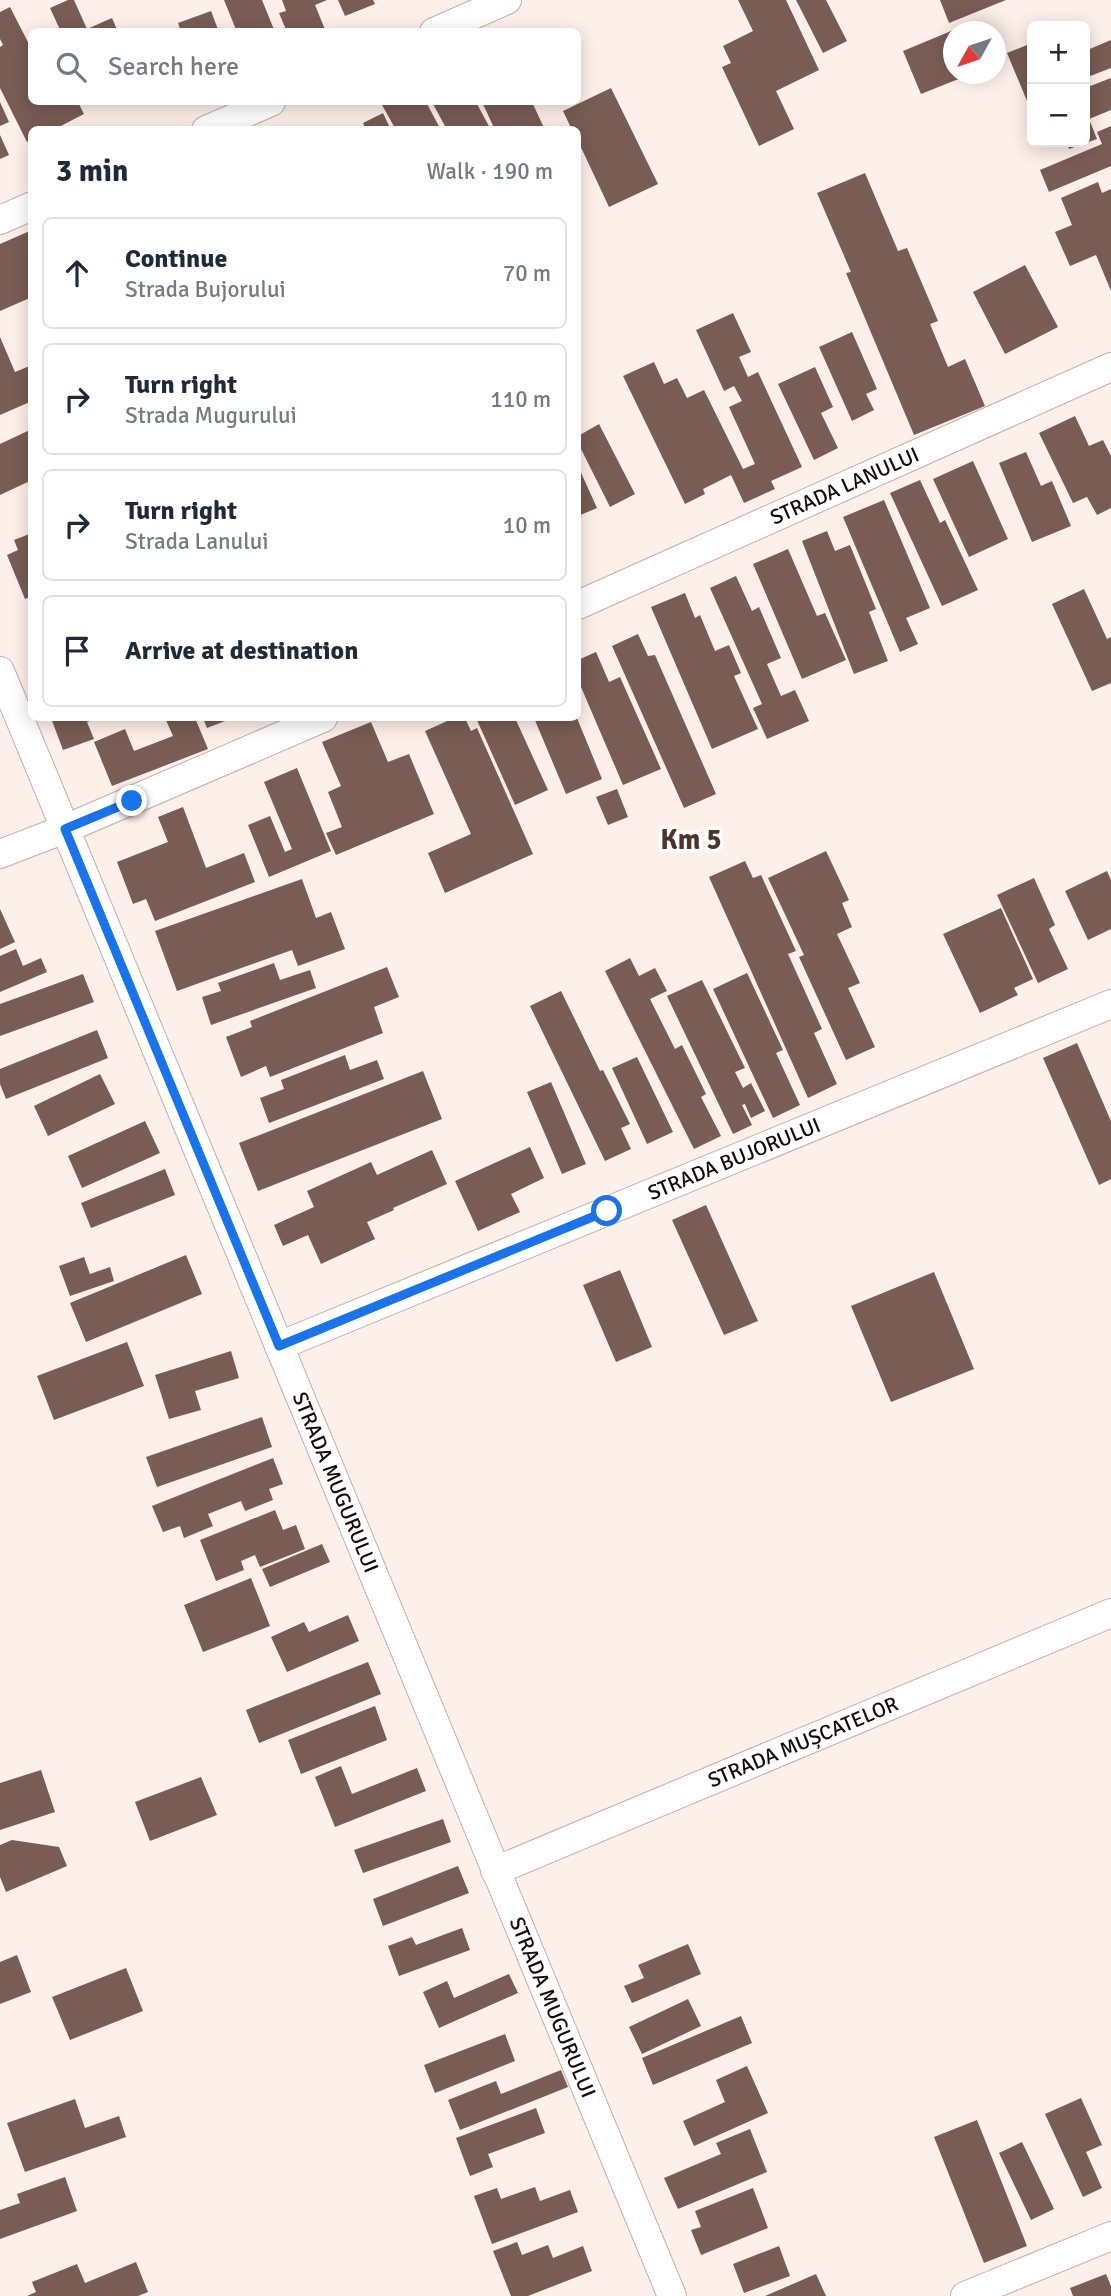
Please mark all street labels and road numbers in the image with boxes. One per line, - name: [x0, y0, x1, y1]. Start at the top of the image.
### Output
- street label: STRADA LANULUI: [766, 441, 923, 530]
- street label: STRADA BUJORULUI: [644, 1112, 824, 1206]
- street label: STRADA MUGURULUI: [287, 1388, 384, 1577]
- street label: STRADA MUȘCATELOR: [704, 1691, 902, 1793]
- street label: STRADA MUGURULUI: [504, 1913, 601, 2101]

